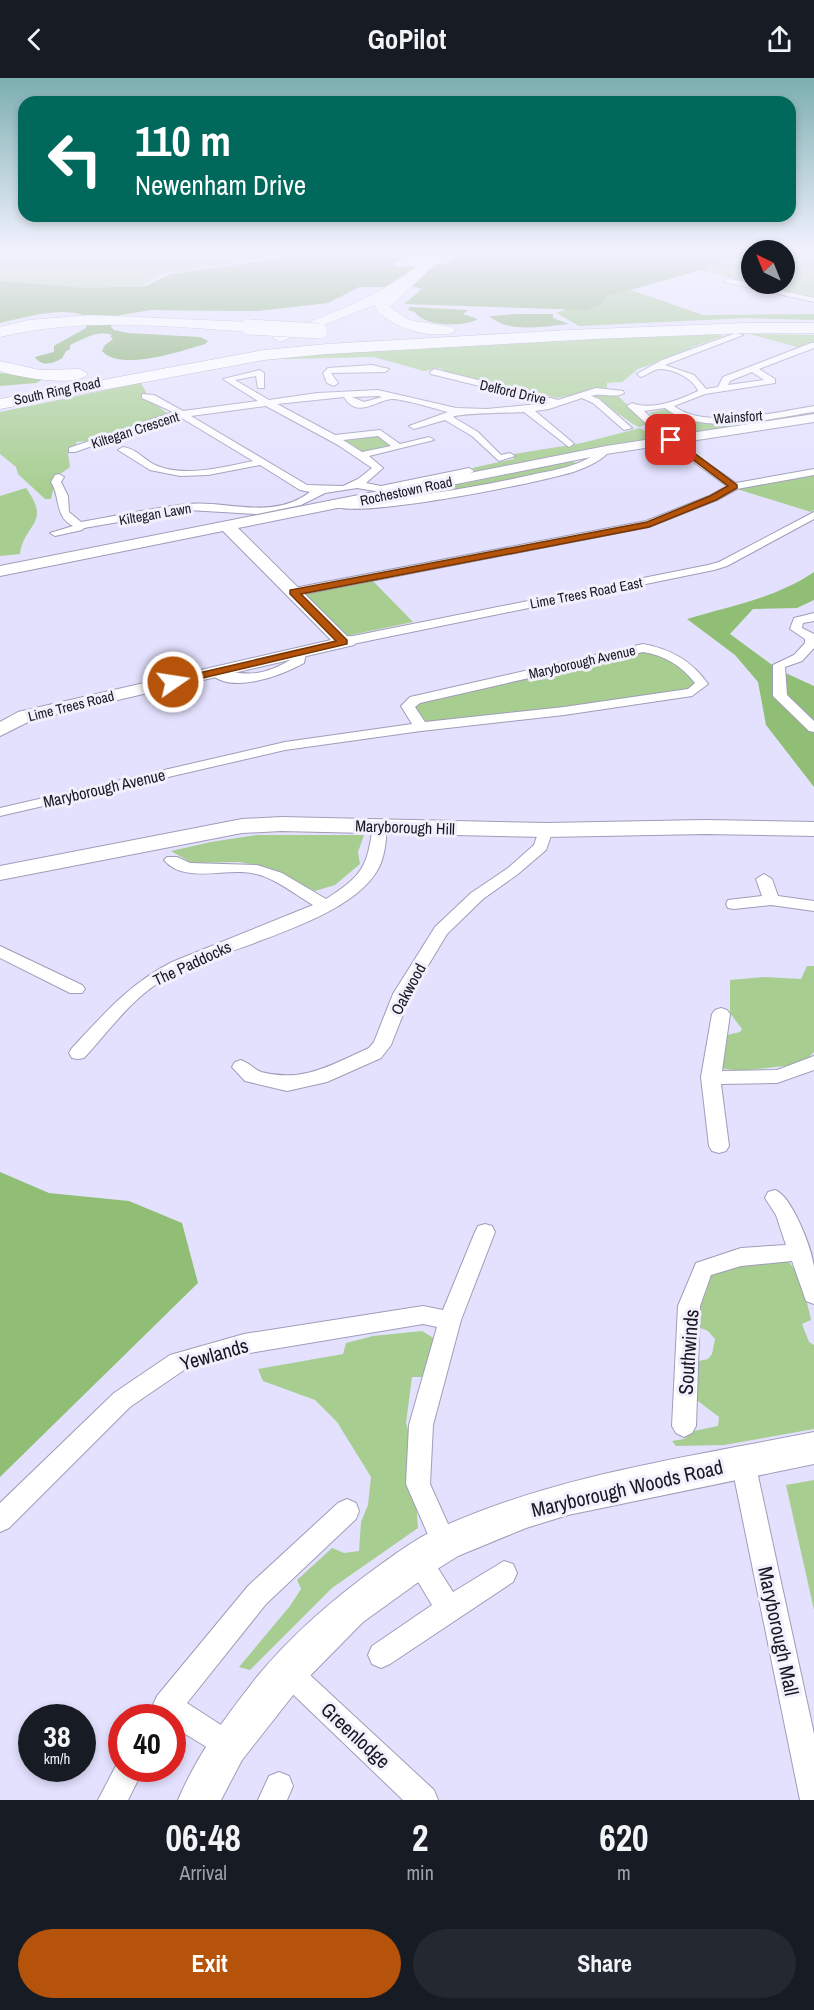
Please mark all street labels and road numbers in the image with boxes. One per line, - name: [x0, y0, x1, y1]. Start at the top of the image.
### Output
- street label: South Ring Road: [12, 373, 102, 409]
- street label: Delford Drive: [478, 376, 548, 408]
- street label: Wainsfort: [713, 406, 763, 428]
- street label: Kiltegan Crescent: [89, 407, 181, 453]
- street label: Rochestown Road: [358, 472, 454, 510]
- street label: Kiltegan Lawn: [118, 499, 192, 529]
- street label: Lime Trees Road East: [528, 573, 644, 613]
- street label: Maryborough Avenue: [527, 641, 637, 683]
- street label: Lime Trees Road: [26, 687, 116, 725]
- street label: Maryborough Avenue: [41, 763, 167, 813]
- street label: Maryborough Hill: [355, 814, 455, 840]
- street label: The Paddocks: [149, 935, 235, 991]
- street label: Oakwood: [385, 959, 431, 1019]
- street label: Southwinds: [672, 1308, 704, 1396]
- street label: Yewlands: [177, 1331, 251, 1377]
- street label: Maryborough Woods Road: [529, 1453, 725, 1523]
- street label: Maryborough Mall: [752, 1564, 806, 1698]
- street label: Greenlodge: [315, 1696, 397, 1774]

